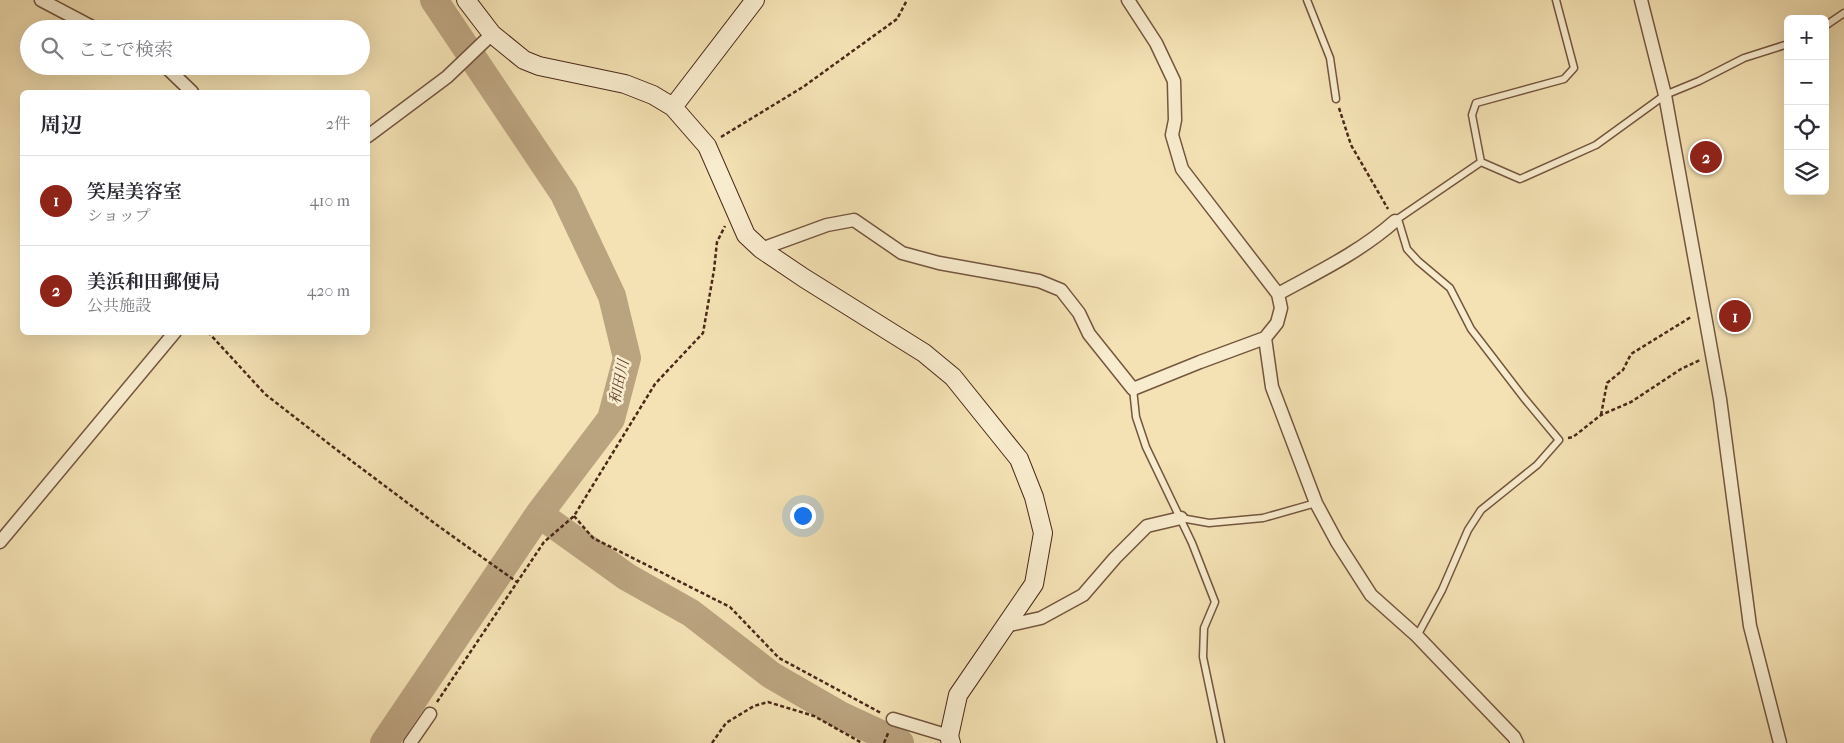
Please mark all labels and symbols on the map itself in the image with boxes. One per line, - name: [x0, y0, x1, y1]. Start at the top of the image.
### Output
- pin: 2: [1690, 138, 1722, 176]
- pin: 1: [1719, 297, 1751, 335]
- water label: 和田川: [606, 356, 633, 406]
- your location: [790, 503, 816, 529]

